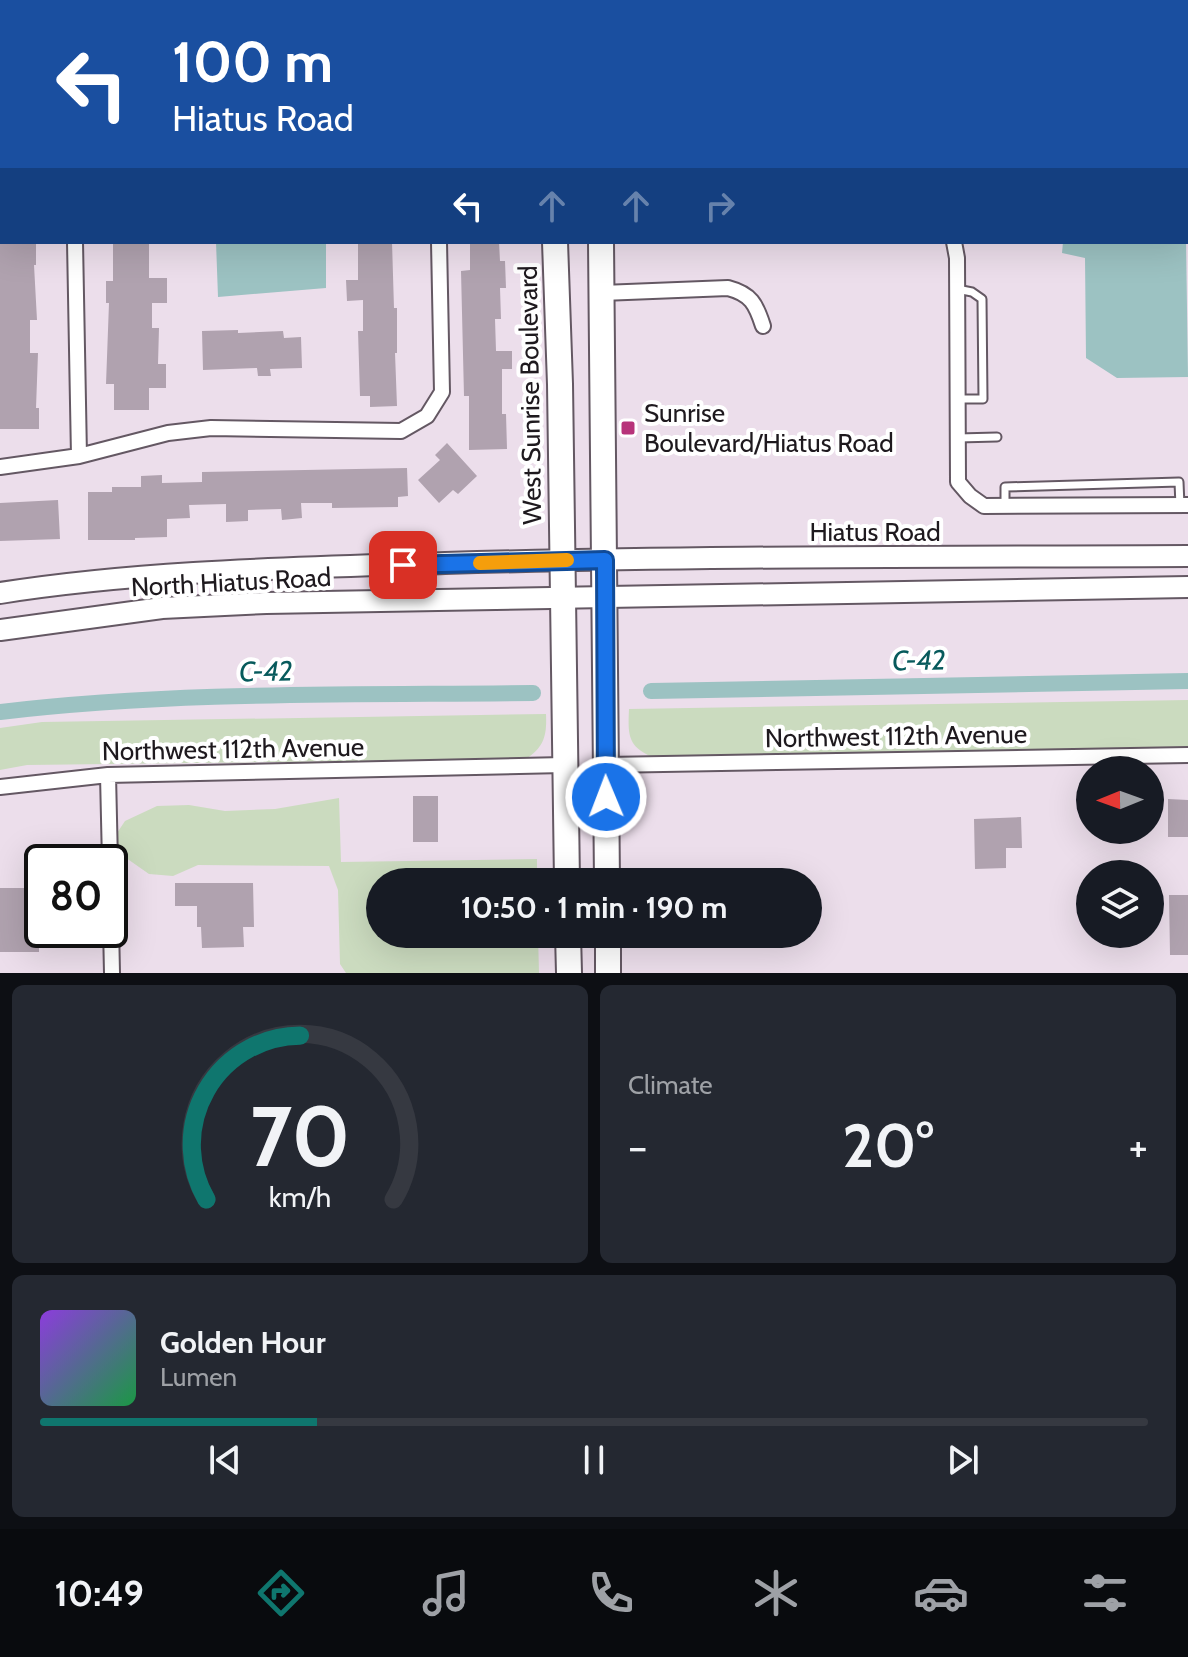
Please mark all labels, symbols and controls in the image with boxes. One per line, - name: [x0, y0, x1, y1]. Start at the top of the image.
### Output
- text: 100 m: [172, 28, 333, 96]
- icon: left: [40, 32, 144, 136]
- text: Hiatus Road: [172, 96, 354, 140]
- icon: left: [446, 184, 490, 228]
- icon: ahead: [530, 184, 574, 228]
- icon: ahead: [614, 184, 658, 228]
- icon: right: [698, 184, 742, 228]
- street label: West Sunrise Boulevard: [512, 265, 548, 525]
- place label: Sunrise Boulevard/Hiatus Road: [644, 397, 894, 459]
- marker: Sunrise Boulevard/Hiatus Road: [619, 419, 637, 437]
- street label: Hiatus Road: [809, 516, 941, 548]
- pin: [369, 531, 437, 599]
- icon: arrive: [381, 543, 425, 587]
- street label: North Hiatus Road: [130, 561, 332, 603]
- water label: C-42: [892, 643, 946, 677]
- water label: C-42: [239, 654, 293, 688]
- street label: Northwest 112th Avenue: [765, 718, 1027, 754]
- street label: Northwest 112th Avenue: [102, 731, 364, 767]
- position arrow: [564, 755, 648, 839]
- north arrow: [1076, 756, 1164, 844]
- map controls: [1076, 756, 1164, 948]
- speed limit sign: 80: [24, 844, 128, 948]
- button: layers: [1076, 860, 1164, 948]
- text: 10:50 · 1 min · 190 m: [461, 889, 727, 926]
- text: Climate: [628, 1069, 713, 1101]
- text: 70: [250, 1086, 350, 1187]
- text: 20°: [842, 1109, 934, 1182]
- text: −: [628, 1120, 647, 1173]
- text: +: [1129, 1120, 1148, 1173]
- text: km/h: [269, 1179, 331, 1214]
- text: Golden Hour: [160, 1324, 326, 1361]
- text: Lumen: [160, 1361, 237, 1393]
- icon: previous: [203, 1438, 247, 1482]
- icon: pause: [572, 1438, 616, 1482]
- icon: next: [941, 1438, 985, 1482]
- icon: directions: [253, 1565, 309, 1621]
- icon: music: [418, 1565, 474, 1621]
- icon: phone: [583, 1565, 639, 1621]
- icon: climate: [748, 1565, 804, 1621]
- icon: car: [913, 1565, 969, 1621]
- icon: filters: [1077, 1565, 1133, 1621]
- text: 10:49: [54, 1571, 144, 1615]

